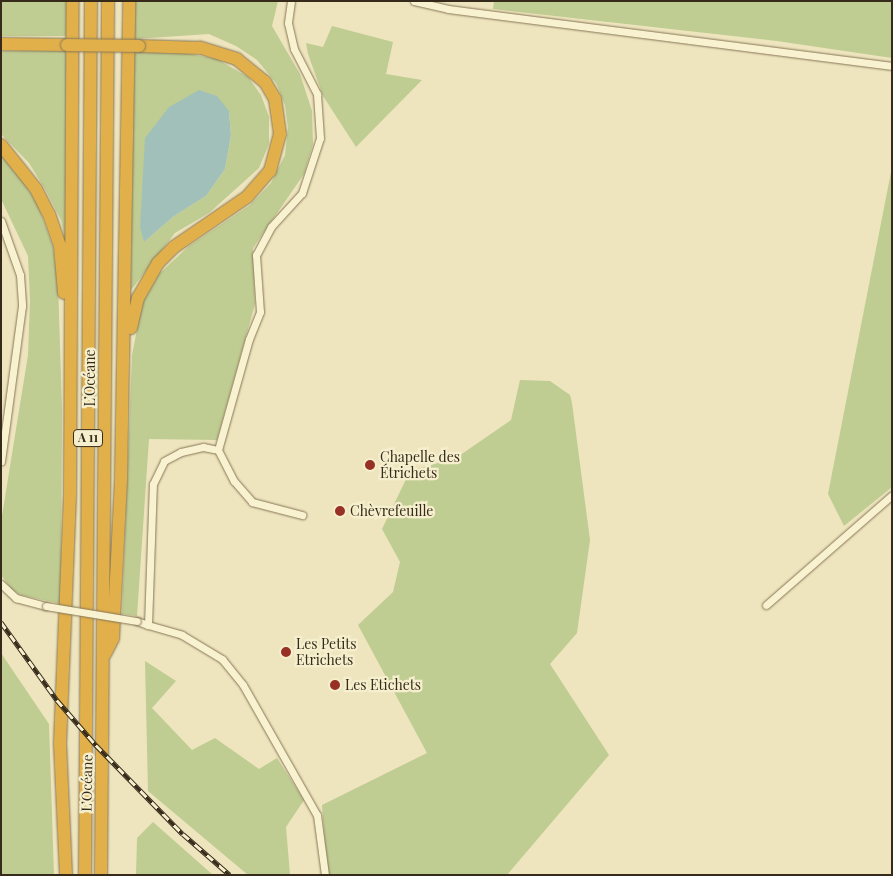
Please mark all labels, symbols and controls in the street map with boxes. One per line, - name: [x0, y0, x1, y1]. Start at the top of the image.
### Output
- street label: L’Océane: [82, 349, 98, 407]
- road number: A 11: [73, 428, 103, 448]
- place label: Chapelle des Étrichets: [380, 449, 460, 482]
- marker: Chapelle des Étrichets: [364, 459, 376, 471]
- place label: Chèvrefeuille: [350, 503, 433, 519]
- marker: Chèvrefeuille: [334, 505, 346, 517]
- place label: Les Petits Etrichets: [296, 636, 356, 669]
- marker: Les Petits Etrichets: [280, 646, 292, 658]
- place label: Les Etichets: [345, 677, 421, 693]
- marker: Les Etichets: [329, 679, 341, 691]
- street label: L’Océane: [78, 754, 96, 812]

